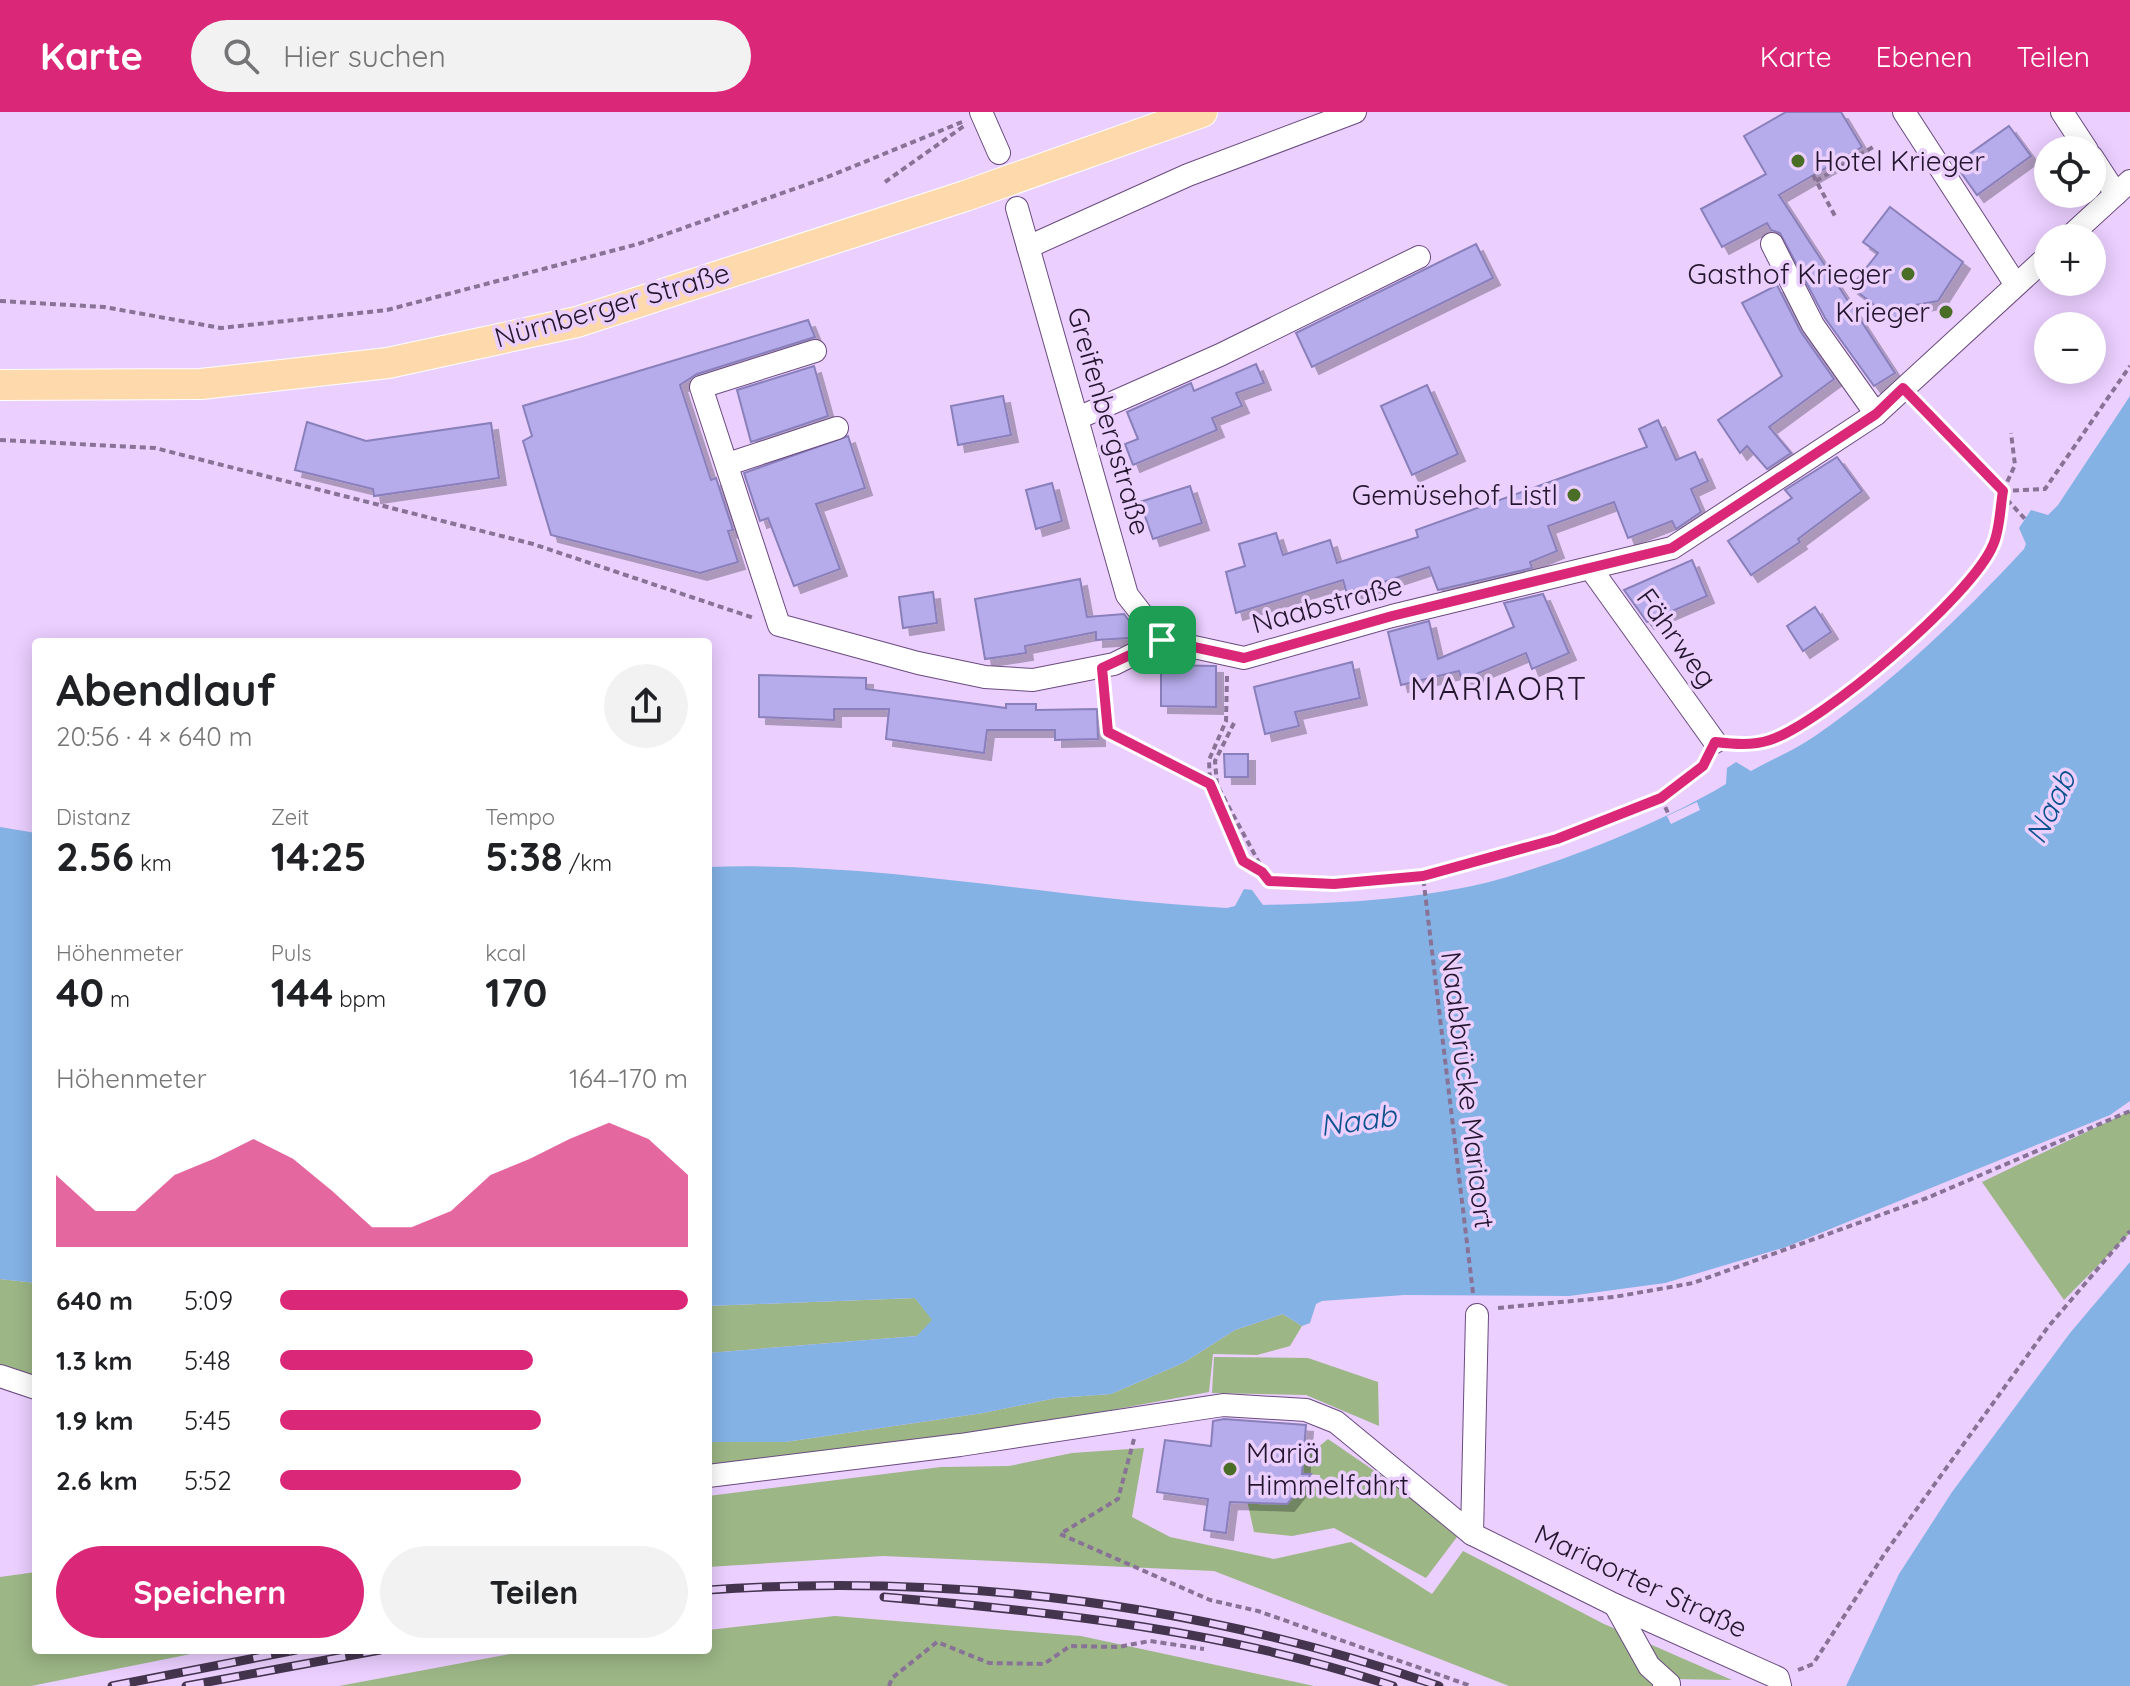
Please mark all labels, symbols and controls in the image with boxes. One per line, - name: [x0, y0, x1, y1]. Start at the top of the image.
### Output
- search box: [191, 20, 751, 92]
- text: Karte: [40, 32, 143, 80]
- icon: search: [219, 34, 263, 78]
- text: Hier suchen: [283, 37, 446, 75]
- text: Karte: [1760, 39, 1832, 74]
- text: Ebenen: [1876, 39, 1972, 74]
- text: Teilen: [2016, 39, 2090, 74]
- map controls: [2034, 136, 2106, 384]
- button: locate: [2034, 136, 2106, 208]
- place label: Hotel Krieger: [1814, 143, 1985, 178]
- marker: Hotel Krieger: [1789, 152, 1807, 170]
- button: +: [2034, 224, 2106, 296]
- street label: Nürnberger Straße: [490, 254, 733, 355]
- place label: Gasthof Krieger: [1687, 256, 1892, 291]
- marker: Gasthof Krieger: [1899, 265, 1917, 283]
- place label: Krieger: [1835, 294, 1930, 329]
- street label: Greifenbergstraße: [1060, 303, 1159, 539]
- marker: Krieger: [1937, 303, 1955, 321]
- button: −: [2034, 312, 2106, 384]
- place label: Gemüsehof Listl: [1352, 477, 1558, 512]
- marker: Gemüsehof Listl: [1565, 486, 1583, 504]
- street label: Naabstraße: [1248, 567, 1406, 640]
- street label: Fährweg: [1630, 581, 1725, 694]
- pin: [1128, 606, 1196, 674]
- icon: arrive: [1140, 618, 1184, 662]
- text: Abendlauf: [56, 662, 276, 717]
- button: share: [604, 664, 688, 748]
- district label: MARIAORT: [1410, 668, 1588, 708]
- text: 20:56 · 4 × 640 m: [56, 720, 252, 753]
- water label: Naab: [2016, 762, 2085, 849]
- text: Distanz: [56, 803, 131, 831]
- text: Zeit: [271, 803, 309, 831]
- text: Tempo: [485, 803, 555, 831]
- text: 2.56: [56, 831, 134, 881]
- text: 14:25: [271, 831, 366, 881]
- text: 5:38: [485, 831, 563, 881]
- text: km: [134, 849, 172, 877]
- text: /km: [563, 849, 612, 877]
- text: Höhenmeter: [56, 939, 184, 967]
- text: Puls: [271, 939, 312, 967]
- text: kcal: [485, 939, 526, 967]
- street label: Naabbrücke Mariaort: [1434, 950, 1503, 1230]
- text: 40: [56, 967, 104, 1017]
- text: 144: [271, 967, 333, 1017]
- text: 170: [485, 967, 547, 1017]
- text: m: [104, 985, 130, 1013]
- text: bpm: [333, 985, 386, 1013]
- text: Höhenmeter: [56, 1062, 207, 1095]
- text: 164–170 m: [569, 1062, 688, 1095]
- water label: Naab: [1317, 1096, 1400, 1144]
- text: 640 m: [56, 1284, 133, 1317]
- text: 5:09: [184, 1284, 233, 1317]
- text: 1.3 km: [56, 1344, 133, 1377]
- text: 5:48: [184, 1344, 231, 1377]
- text: 1.9 km: [56, 1404, 133, 1437]
- text: 5:45: [184, 1404, 231, 1437]
- place label: Mariä Himmelfahrt: [1246, 1435, 1409, 1502]
- marker: Mariä Himmelfahrt: [1221, 1460, 1239, 1478]
- text: 2.6 km: [56, 1464, 138, 1497]
- text: 5:52: [184, 1464, 232, 1497]
- street label: Mariaorter Straße: [1529, 1516, 1753, 1645]
- button: Speichern: [56, 1546, 364, 1638]
- button: Teilen: [380, 1546, 688, 1638]

